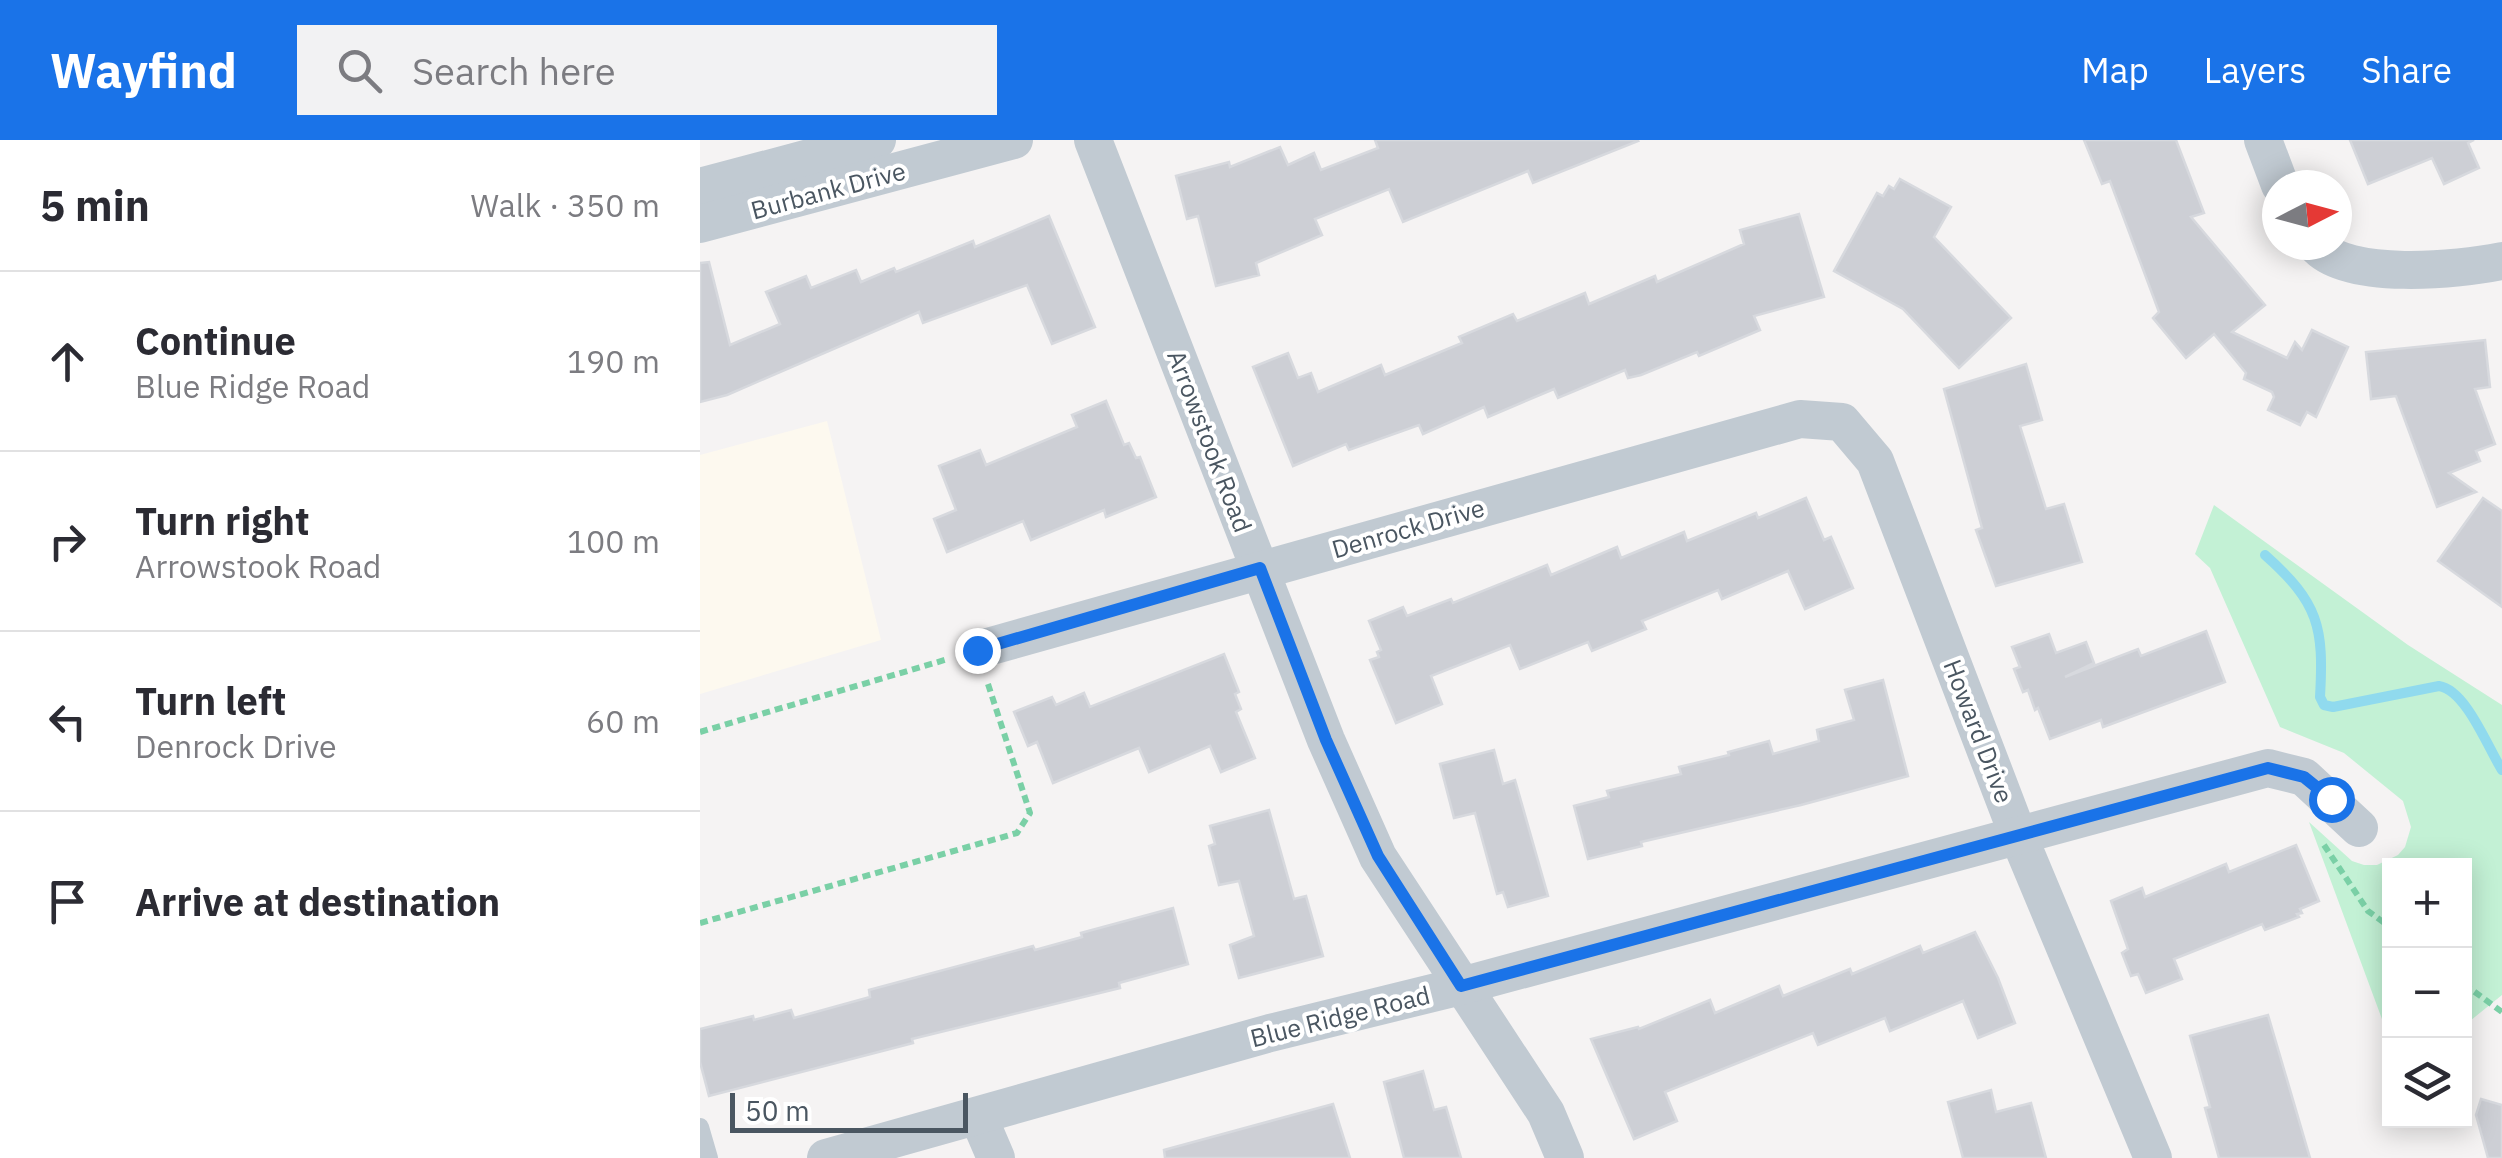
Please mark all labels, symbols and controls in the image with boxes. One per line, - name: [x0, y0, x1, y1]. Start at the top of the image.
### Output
- search box: [297, 25, 997, 115]
- text: Wayfind: [50, 39, 237, 101]
- icon: search: [332, 43, 387, 98]
- text: Search here: [412, 46, 616, 95]
- text: Map: [2081, 47, 2149, 93]
- text: Layers: [2204, 47, 2306, 93]
- text: Share: [2361, 47, 2452, 93]
- street label: Burbank Drive: [747, 154, 909, 226]
- north arrow: [2262, 170, 2352, 260]
- text: 5 min: [40, 178, 150, 233]
- text: Walk · 350 m: [471, 184, 660, 226]
- text: Continue: [135, 316, 296, 365]
- icon: ahead: [40, 334, 95, 389]
- text: 190 m: [567, 340, 660, 382]
- street label: Arrowstook Road: [1160, 345, 1260, 537]
- text: Blue Ridge Road: [135, 365, 370, 407]
- street label: Denrock Drive: [1328, 490, 1488, 566]
- text: Turn right: [135, 496, 310, 545]
- icon: right: [40, 514, 95, 569]
- text: 100 m: [567, 520, 660, 562]
- text: Arrowstook Road: [135, 545, 381, 587]
- route end: [955, 628, 1001, 674]
- street label: Howard Drive: [1936, 654, 2022, 808]
- text: Turn left: [135, 676, 286, 725]
- icon: left: [40, 694, 95, 749]
- text: 60 m: [586, 700, 660, 742]
- text: Denrock Drive: [135, 725, 337, 767]
- route start: [2309, 777, 2355, 823]
- map controls: [2382, 858, 2472, 1128]
- button: +: [2382, 858, 2472, 948]
- icon: arrive: [40, 874, 95, 929]
- text: Arrive at destination: [135, 877, 500, 926]
- button: −: [2382, 948, 2472, 1038]
- street label: Blue Ridge Road: [1247, 978, 1433, 1054]
- button: layers: [2382, 1038, 2472, 1128]
- scale bar: [730, 1088, 968, 1132]
- text: 50 m: [745, 1092, 810, 1129]

